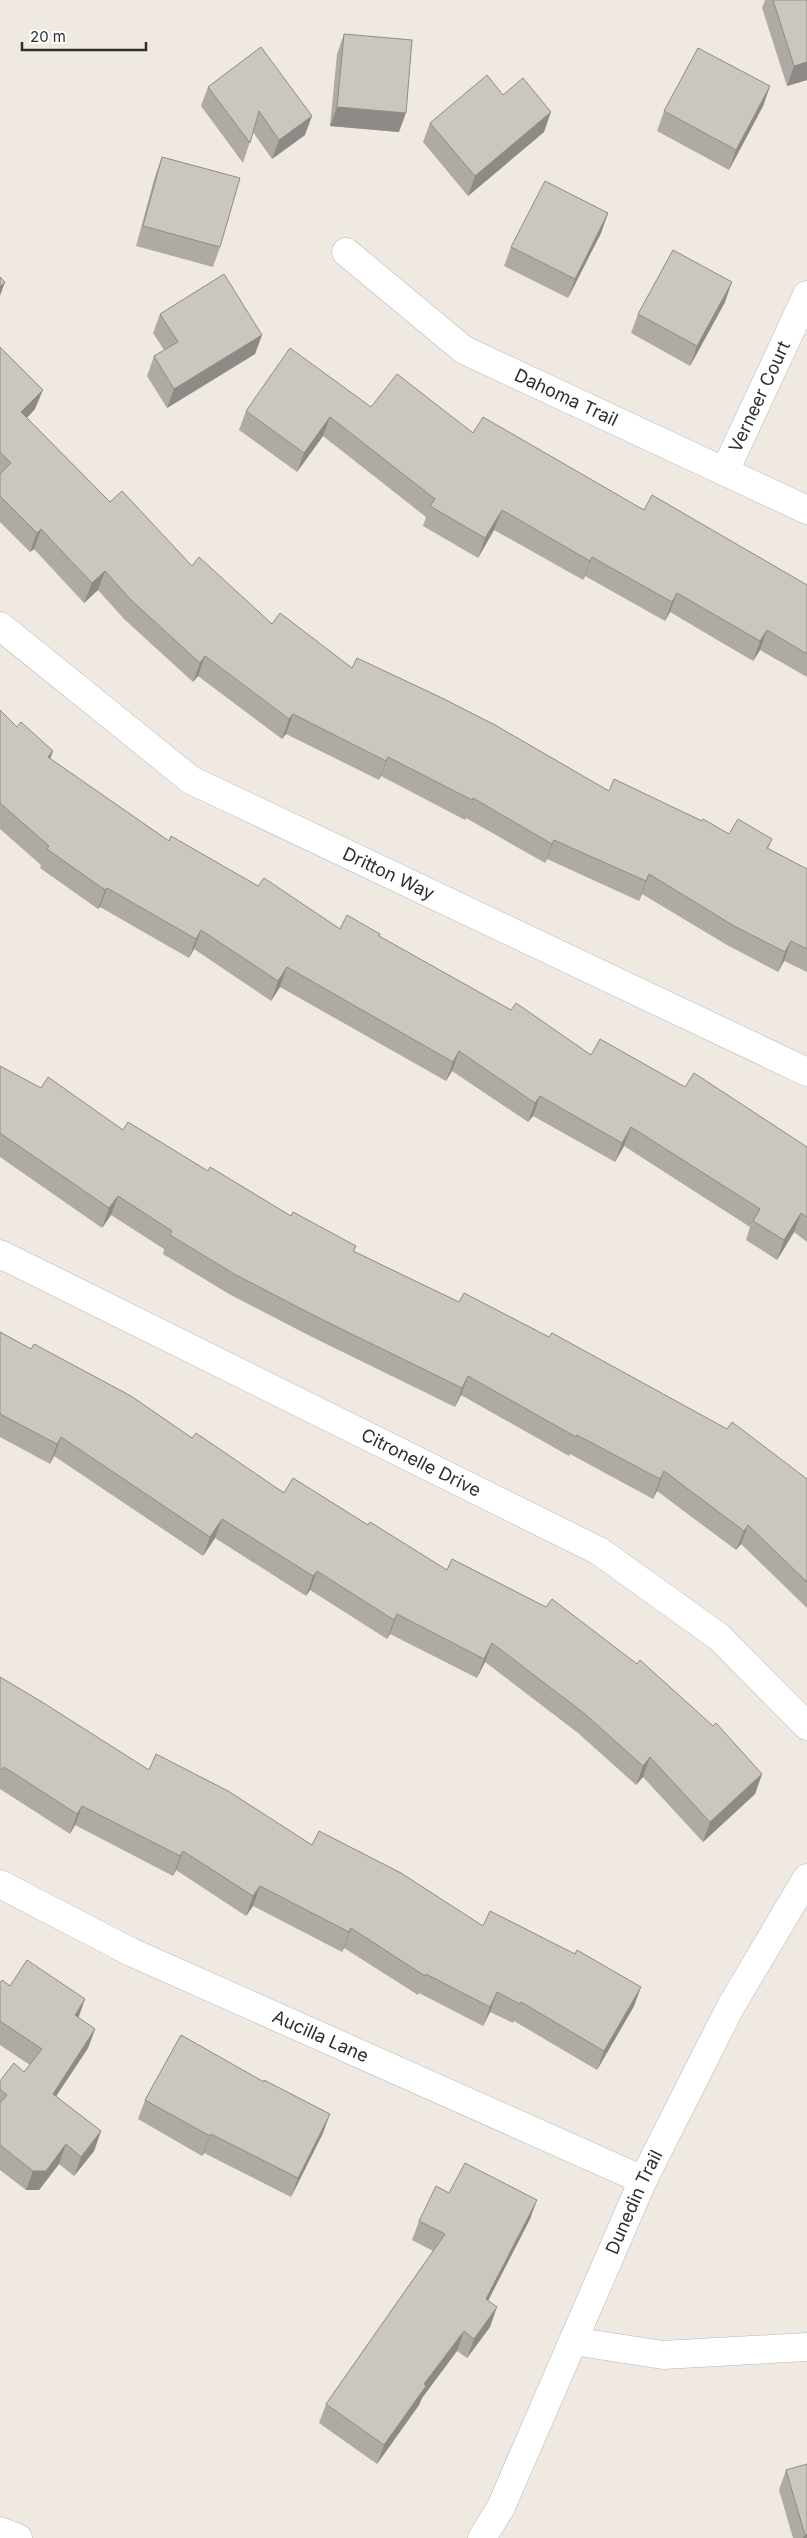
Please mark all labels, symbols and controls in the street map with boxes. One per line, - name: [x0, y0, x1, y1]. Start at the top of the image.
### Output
- scale bar: [22, 20, 146, 52]
- text: 20 m: [30, 27, 66, 46]
- street label: Verneer Court: [724, 337, 794, 455]
- street label: Dahoma Trail: [511, 364, 621, 430]
- street label: Dritton Way: [340, 843, 438, 904]
- street label: Citronelle Drive: [358, 1424, 485, 1501]
- street label: Aucilla Lane: [269, 2005, 372, 2066]
- street label: Dunedin Trail: [601, 2146, 666, 2257]

